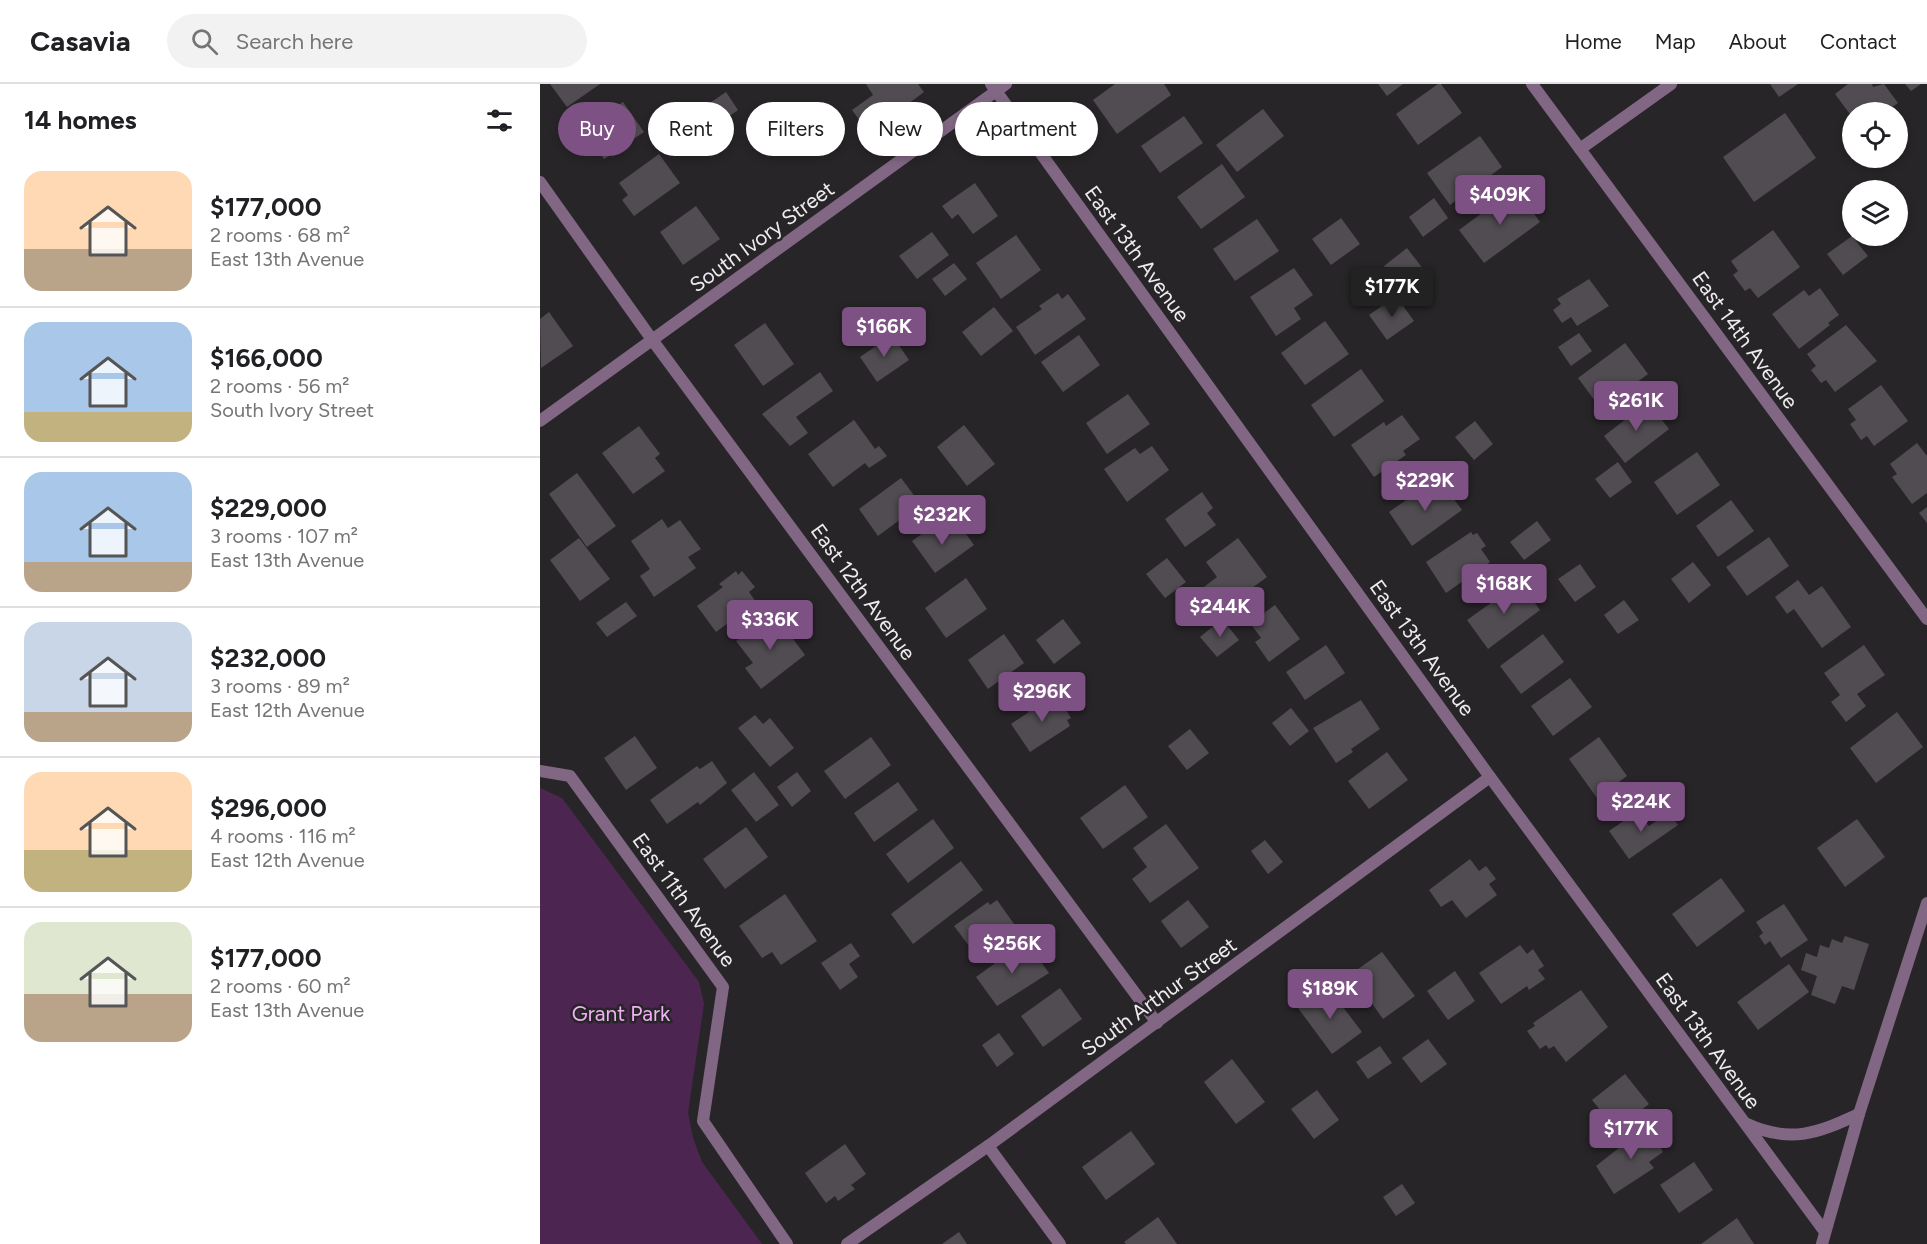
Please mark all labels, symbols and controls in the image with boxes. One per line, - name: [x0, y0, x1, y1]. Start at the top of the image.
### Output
- search box: [167, 14, 587, 68]
- text: Casavia: [30, 24, 131, 58]
- icon: search: [188, 25, 221, 58]
- text: Search here: [236, 28, 353, 55]
- text: Home: [1565, 29, 1622, 54]
- text: Map: [1655, 29, 1696, 54]
- text: About: [1729, 29, 1787, 54]
- text: Contact: [1820, 29, 1897, 54]
- chip: Buy: [558, 102, 636, 156]
- chip: Rent: [648, 102, 734, 156]
- chip: Filters: [746, 102, 845, 156]
- chip: New: [857, 102, 943, 156]
- chip: Apartment: [955, 102, 1098, 156]
- map controls: [1842, 102, 1908, 246]
- button: locate: [1842, 102, 1908, 168]
- text: 14 homes: [24, 104, 137, 136]
- icon: filters: [483, 104, 516, 137]
- pin: $409K: [1458, 175, 1542, 226]
- street label: South Ivory Street: [685, 176, 839, 297]
- button: layers: [1842, 180, 1908, 246]
- street label: East 13th Avenue: [1080, 181, 1195, 327]
- text: $409K: [1469, 182, 1531, 206]
- text: $177,000: [210, 191, 322, 223]
- icon: home: [72, 195, 144, 267]
- text: 2 rooms · 68 m²: [210, 223, 350, 247]
- text: East 13th Avenue: [210, 247, 364, 271]
- street label: East 14th Avenue: [1687, 266, 1804, 413]
- pin: $177K: [1350, 267, 1434, 318]
- text: $177K: [1364, 274, 1420, 298]
- pin: $166K: [842, 307, 926, 358]
- text: $166K: [856, 314, 912, 338]
- text: $166,000: [210, 342, 323, 374]
- icon: home: [72, 346, 144, 418]
- text: 2 rooms · 56 m²: [210, 374, 349, 398]
- pin: $261K: [1594, 381, 1678, 432]
- text: $261K: [1608, 388, 1664, 412]
- text: South Ivory Street: [210, 398, 374, 422]
- pin: $229K: [1383, 461, 1467, 512]
- text: $229K: [1395, 468, 1455, 492]
- text: $229,000: [210, 492, 327, 524]
- pin: $232K: [900, 495, 984, 546]
- icon: home: [72, 496, 144, 568]
- text: $232K: [913, 502, 971, 526]
- street label: East 12th Avenue: [806, 519, 921, 665]
- text: 3 rooms · 107 m²: [210, 524, 358, 548]
- text: East 13th Avenue: [210, 548, 364, 572]
- pin: $168K: [1462, 564, 1546, 615]
- text: $168K: [1476, 571, 1532, 595]
- street label: East 13th Avenue: [1365, 575, 1480, 721]
- pin: $244K: [1178, 587, 1262, 638]
- text: $244K: [1189, 594, 1251, 618]
- pin: $336K: [728, 600, 812, 651]
- text: $336K: [741, 607, 799, 631]
- text: $232,000: [210, 642, 326, 674]
- icon: home: [72, 646, 144, 718]
- pin: $296K: [1000, 672, 1084, 723]
- text: 3 rooms · 89 m²: [210, 674, 350, 698]
- text: $296K: [1012, 679, 1072, 703]
- text: East 12th Avenue: [210, 698, 365, 722]
- pin: $224K: [1599, 782, 1683, 833]
- text: $224K: [1611, 789, 1671, 813]
- text: $296,000: [210, 792, 327, 824]
- icon: home: [72, 796, 144, 868]
- text: 4 rooms · 116 m²: [210, 824, 356, 848]
- street label: East 11th Avenue: [627, 828, 741, 971]
- text: East 12th Avenue: [210, 848, 365, 872]
- pin: $256K: [970, 924, 1054, 975]
- text: $256K: [982, 931, 1042, 955]
- street label: South Arthur Street: [1076, 932, 1241, 1061]
- text: $177,000: [210, 942, 322, 974]
- icon: home: [72, 946, 144, 1018]
- street label: East 13th Avenue: [1651, 968, 1766, 1114]
- pin: $189K: [1288, 969, 1372, 1020]
- text: 2 rooms · 60 m²: [210, 974, 351, 998]
- text: $189K: [1302, 976, 1358, 1000]
- text: East 13th Avenue: [210, 998, 364, 1022]
- park label: Grant Park: [572, 1001, 671, 1026]
- pin: $177K: [1589, 1109, 1673, 1160]
- text: $177K: [1603, 1116, 1659, 1140]

